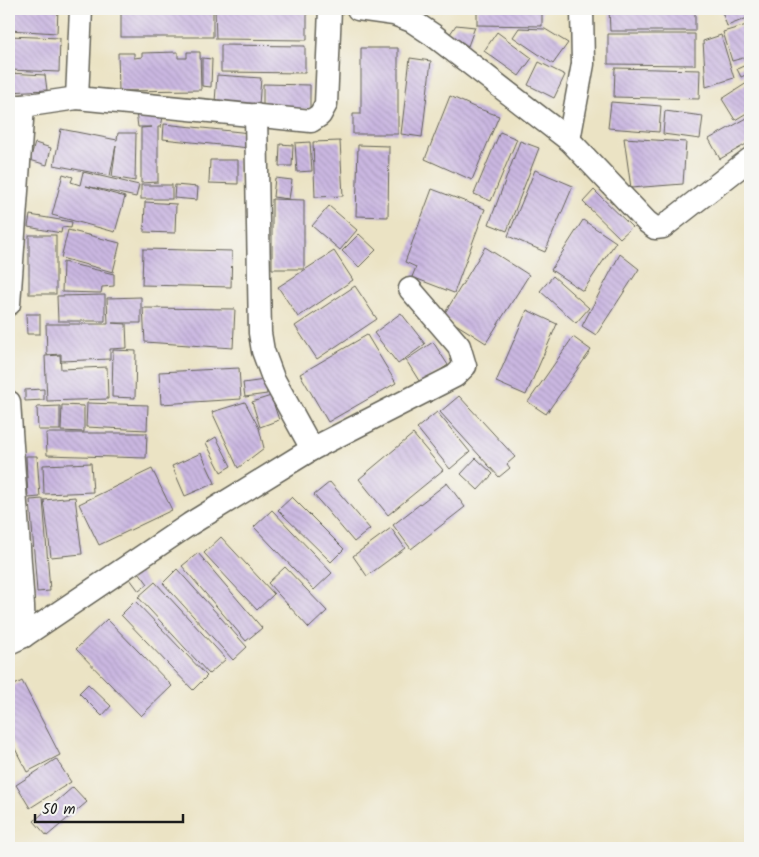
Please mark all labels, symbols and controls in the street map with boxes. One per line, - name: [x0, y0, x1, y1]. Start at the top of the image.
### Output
- scale bar: [35, 792, 182, 824]
- text: 50 m: [42, 798, 76, 822]

